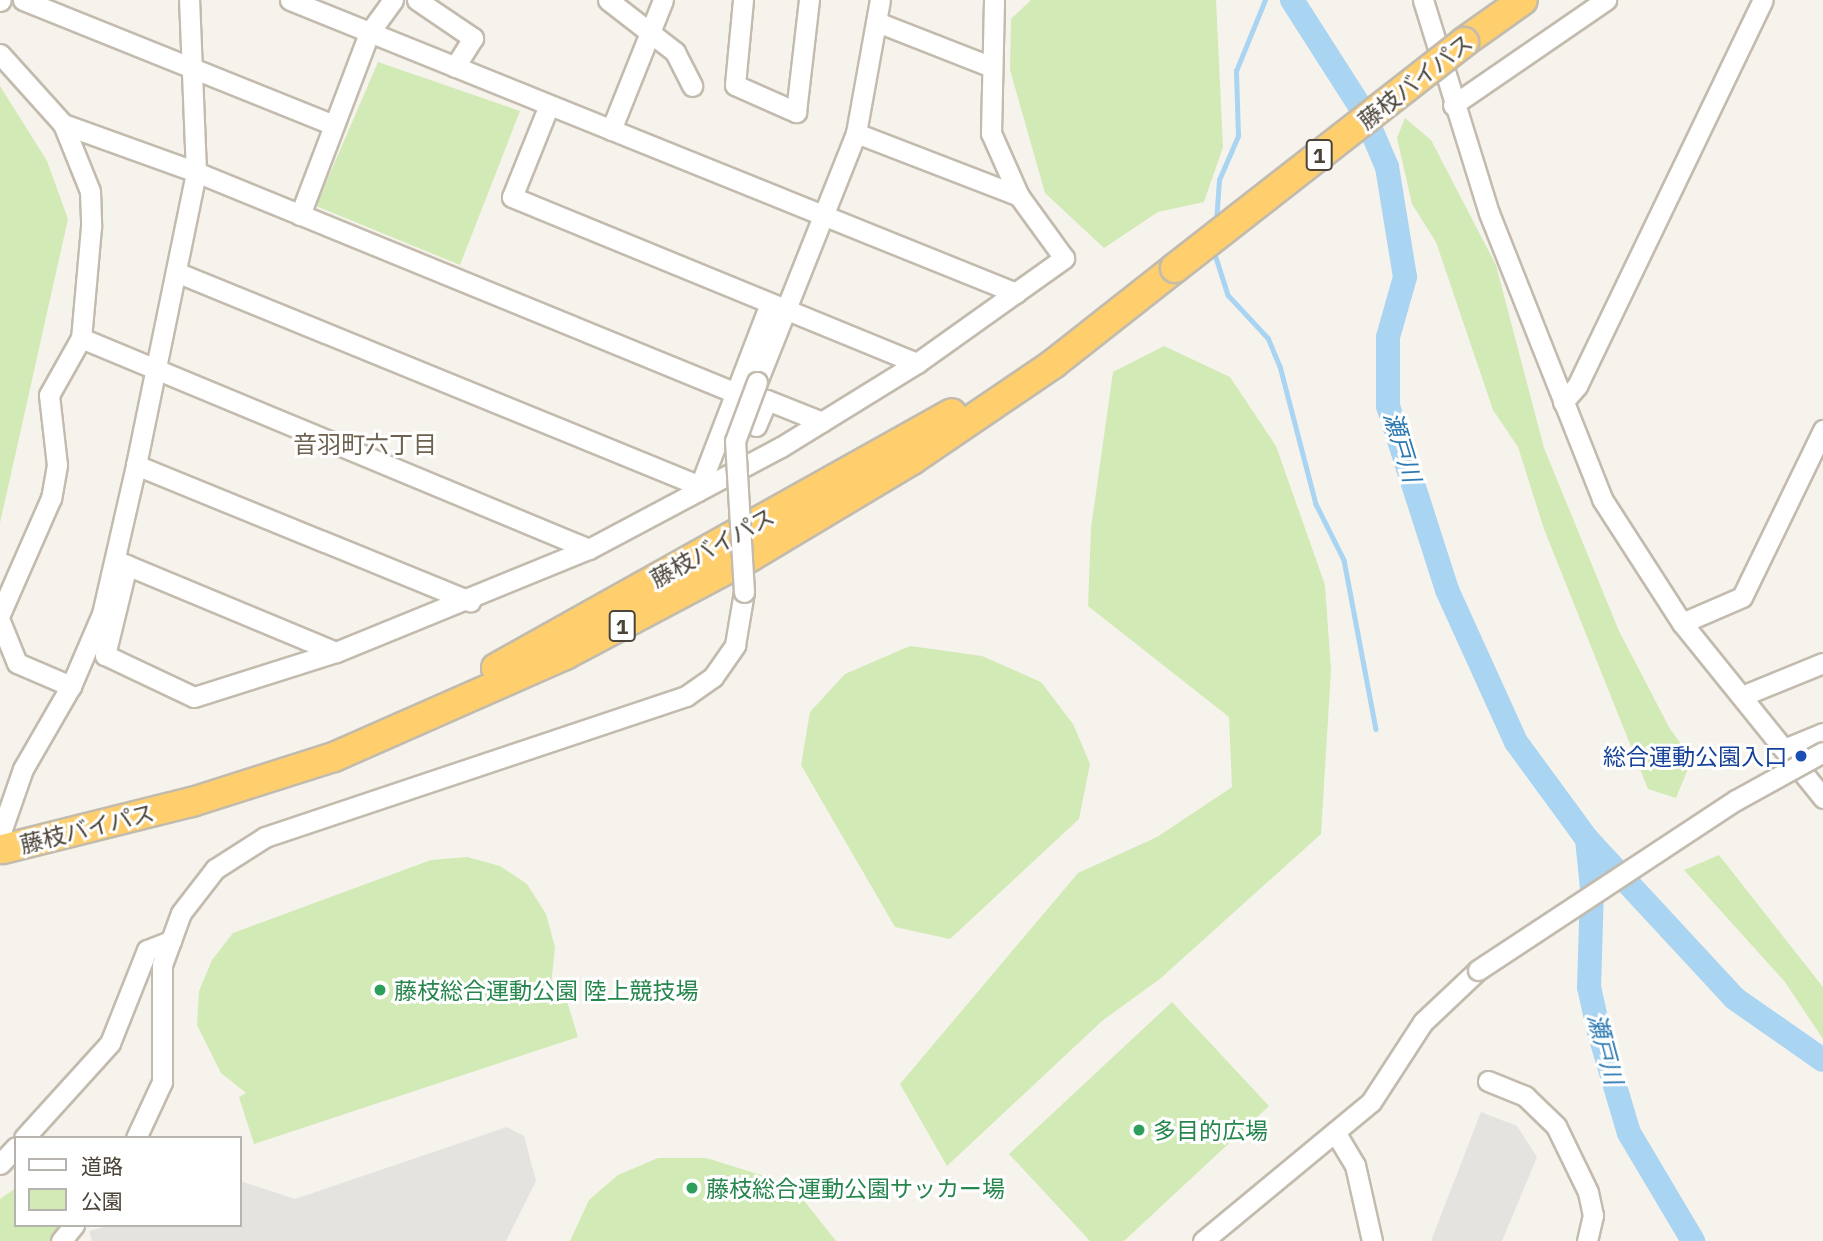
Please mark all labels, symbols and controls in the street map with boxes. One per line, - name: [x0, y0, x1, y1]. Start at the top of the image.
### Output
- street label: 藤枝バイパス: [1352, 28, 1478, 134]
- road number: 1: [1305, 138, 1333, 172]
- water label: 瀬戸川: [1378, 408, 1426, 486]
- district label: 音羽町六丁目: [293, 431, 437, 459]
- street label: 藤枝バイパス: [645, 501, 779, 593]
- road number: 1: [608, 608, 636, 644]
- place label: 総合運動公園入口: [1603, 742, 1787, 770]
- marker: 総合運動公園入口: [1793, 748, 1809, 764]
- street label: 藤枝バイパス: [17, 798, 157, 858]
- place label: 藤枝総合運動公園 陸上競技場: [394, 976, 698, 1004]
- marker: 藤枝総合運動公園 陸上競技場: [372, 982, 388, 998]
- water label: 瀬戸川: [1582, 1010, 1628, 1088]
- place label: 多目的広場: [1153, 1116, 1268, 1144]
- marker: 多目的広場: [1131, 1122, 1147, 1138]
- legend: [14, 1136, 242, 1227]
- text: 道路: [81, 1152, 123, 1180]
- place label: 藤枝総合運動公園サッカー場: [706, 1174, 1005, 1202]
- marker: 藤枝総合運動公園サッカー場: [684, 1180, 700, 1196]
- text: 公園: [81, 1187, 123, 1215]

